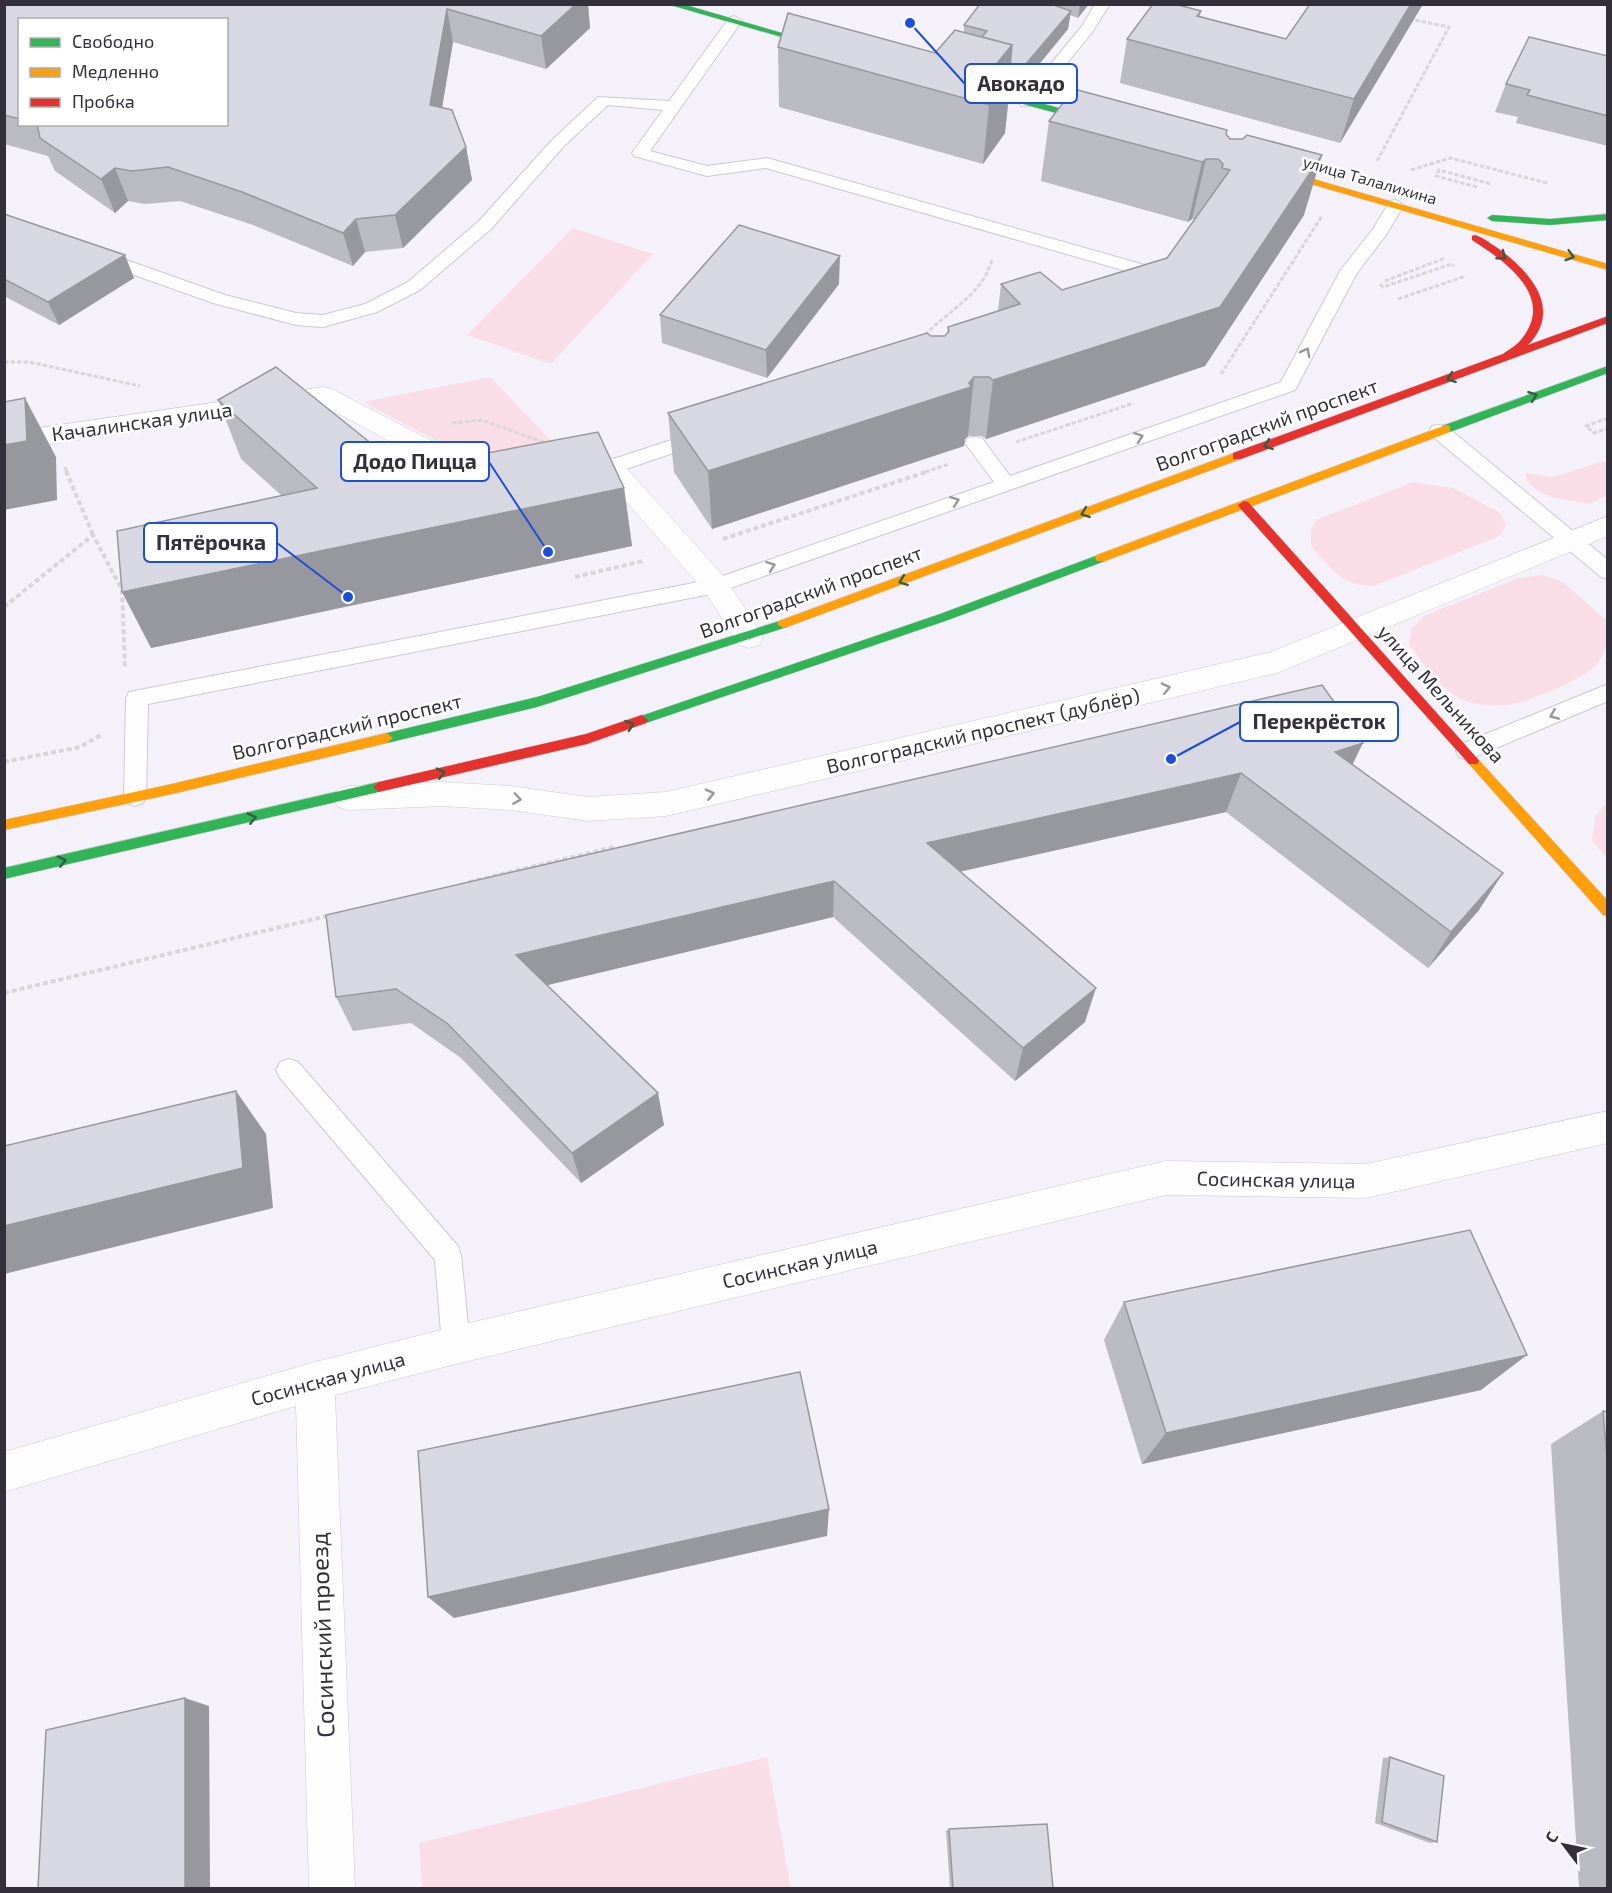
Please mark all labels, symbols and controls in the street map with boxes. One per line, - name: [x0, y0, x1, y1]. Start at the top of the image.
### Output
- legend: [18, 18, 228, 126]
- text: Свободно: [72, 30, 154, 52]
- text: Медленно: [72, 60, 159, 82]
- callout: Авокадо: [965, 64, 1077, 103]
- text: Авокадо: [977, 70, 1065, 95]
- text: Пробка: [72, 90, 135, 112]
- street label: улица Талалихина: [1301, 151, 1439, 209]
- one-way arrow: [1496, 248, 1507, 259]
- one-way arrow: [1565, 249, 1575, 261]
- one-way arrow: [1299, 348, 1310, 358]
- one-way arrow: [1446, 370, 1457, 383]
- street label: Волгоградский проспект: [1152, 373, 1381, 475]
- one-way arrow: [1527, 391, 1538, 404]
- street label: Качалинская улица: [50, 396, 234, 447]
- one-way arrow: [1133, 432, 1144, 445]
- one-way arrow: [1263, 438, 1274, 451]
- callout: Додо Пицца: [341, 442, 489, 481]
- text: Додо Пицца: [353, 448, 477, 473]
- one-way arrow: [949, 496, 960, 509]
- one-way arrow: [1081, 506, 1092, 518]
- callout: Пятёрочка: [144, 523, 277, 562]
- text: Пятёрочка: [156, 529, 266, 554]
- street label: Волгоградский проспект: [696, 540, 925, 642]
- one-way arrow: [765, 561, 776, 574]
- one-way arrow: [898, 573, 908, 586]
- street label: улица Мельникова: [1373, 619, 1510, 768]
- street label: Волгоградский проспект (дублёр): [824, 682, 1142, 779]
- one-way arrow: [1160, 682, 1170, 695]
- street label: Волгоградский проспект: [230, 688, 464, 764]
- callout: Перекрёсток: [1240, 702, 1398, 741]
- text: Перекрёсток: [1252, 708, 1386, 733]
- one-way arrow: [1549, 708, 1560, 720]
- one-way arrow: [624, 719, 635, 732]
- one-way arrow: [436, 768, 446, 781]
- one-way arrow: [705, 788, 715, 801]
- one-way arrow: [512, 792, 521, 805]
- one-way arrow: [246, 812, 256, 825]
- one-way arrow: [56, 856, 66, 869]
- street label: Сосинская улица: [1196, 1166, 1356, 1193]
- street label: Сосинская улица: [720, 1233, 880, 1294]
- street label: Сосинская улица: [248, 1346, 408, 1411]
- street label: Сосинский проезд: [303, 1532, 340, 1738]
- north arrow: [1534, 1815, 1594, 1875]
- text: С: [1540, 1828, 1561, 1846]

